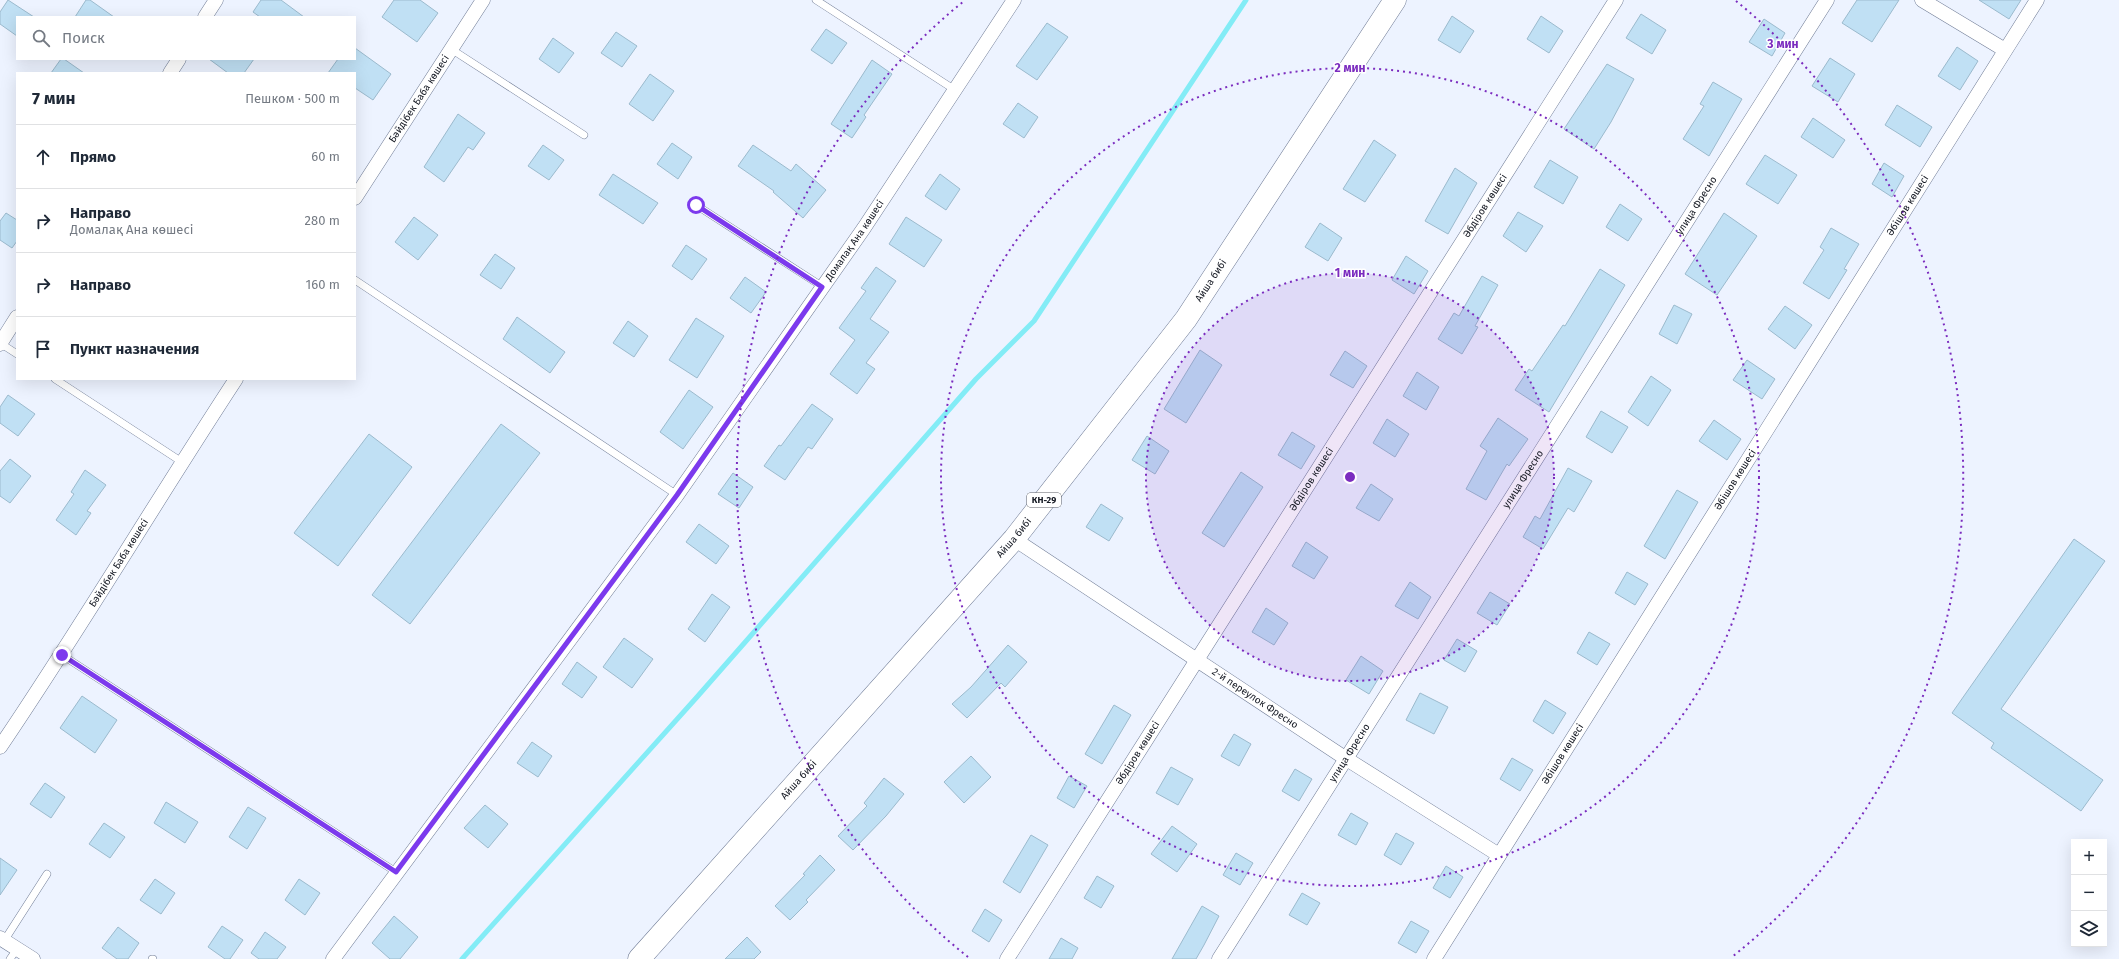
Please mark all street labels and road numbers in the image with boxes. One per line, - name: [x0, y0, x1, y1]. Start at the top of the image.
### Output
- street label: Бәйдібек Баба көшесі: [386, 52, 452, 145]
- street label: Әбдіров көшесі: [1461, 171, 1510, 240]
- street label: Әбішов көшесі: [1884, 172, 1931, 238]
- street label: улица Фресно: [1674, 174, 1720, 237]
- street label: Домалақ Ана көшесі: [822, 197, 887, 284]
- street label: Айша бибі: [1193, 257, 1229, 304]
- street label: Әбдіров көшесі: [1287, 445, 1336, 513]
- street label: Әбішов көшесі: [1712, 447, 1759, 512]
- street label: улица Фресно: [1500, 448, 1546, 511]
- road number: КН-29: [1027, 493, 1061, 507]
- street label: Айша бибі: [994, 515, 1034, 560]
- street label: Бәйдібек Баба көшесі: [87, 516, 151, 609]
- street label: 2-й переулок Фресно: [1210, 666, 1301, 731]
- street label: Әбдіров көшесі: [1113, 718, 1162, 787]
- street label: улица Фресно: [1327, 721, 1373, 784]
- street label: Әбішов көшесі: [1539, 721, 1586, 787]
- street label: Айша бибі: [778, 757, 819, 802]

